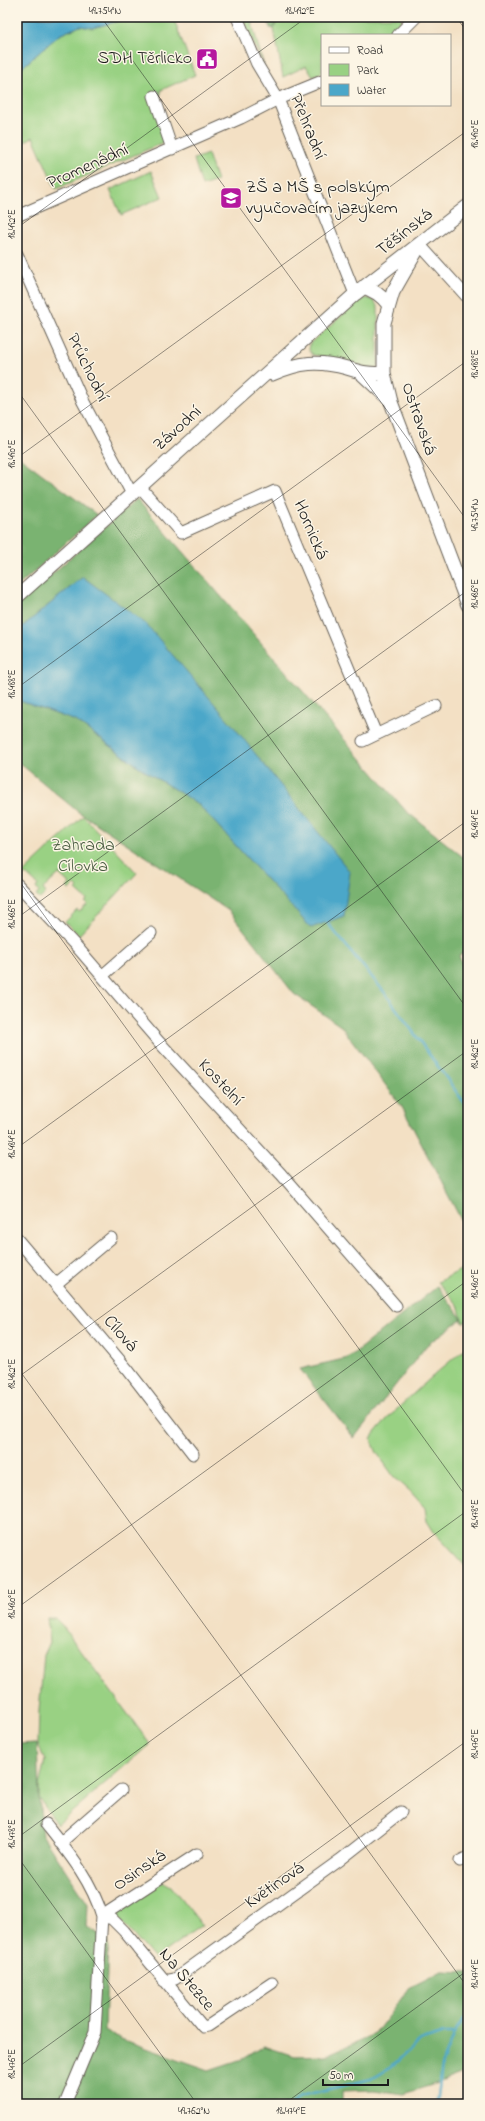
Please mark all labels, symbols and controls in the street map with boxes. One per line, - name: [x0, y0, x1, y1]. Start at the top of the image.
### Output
- text: 49.754°N: [89, 4, 122, 19]
- text: 18.492°E: [285, 4, 315, 19]
- legend: [321, 34, 451, 106]
- text: Road: [357, 42, 383, 60]
- place label: SDH Těrlicko: [98, 46, 192, 72]
- public building icon: SDH Těrlicko: [194, 46, 220, 72]
- text: Park: [357, 62, 379, 80]
- text: Water: [357, 82, 386, 100]
- street label: Přehradní: [282, 90, 332, 164]
- text: 18.490°E: [468, 119, 483, 149]
- street label: Promenádní: [43, 138, 133, 196]
- place label: ZŠ a MŠ s polským vyučovacím jazykem: [246, 175, 398, 222]
- school or university icon: ZŠ a MŠ s polským vyučovacím jazykem: [218, 185, 244, 211]
- street label: Těšínská: [371, 203, 439, 263]
- text: 18.492°E: [5, 209, 20, 239]
- street label: Průchodní: [59, 329, 115, 407]
- text: 18.488°E: [468, 349, 483, 379]
- street label: Ostravská: [393, 379, 443, 459]
- street label: Závodní: [148, 400, 208, 458]
- text: 18.490°E: [5, 439, 20, 469]
- street label: Hornická: [286, 496, 334, 564]
- text: 49.754°N: [468, 498, 483, 531]
- text: 18.486°E: [468, 579, 483, 609]
- text: 18.488°E: [5, 669, 20, 699]
- text: 18.484°E: [468, 809, 483, 839]
- park label: Zahrada Cílovka: [51, 833, 115, 880]
- text: 18.486°E: [5, 899, 20, 929]
- text: 18.482°E: [468, 1039, 483, 1069]
- street label: Kostelní: [191, 1053, 249, 1113]
- text: 18.484°E: [5, 1129, 20, 1159]
- text: 18.480°E: [468, 1269, 483, 1299]
- street label: Cílová: [97, 1310, 143, 1358]
- text: 18.482°E: [5, 1359, 20, 1389]
- text: 18.478°E: [468, 1499, 483, 1529]
- text: 18.480°E: [5, 1589, 20, 1619]
- text: 18.476°E: [468, 1729, 483, 1759]
- text: 18.478°E: [5, 1819, 20, 1849]
- street label: Osinská: [108, 1844, 172, 1898]
- street label: Květinová: [240, 1856, 310, 1916]
- street label: Na Stezce: [152, 1943, 221, 2018]
- text: 18.474°E: [468, 1959, 483, 1989]
- text: 18.476°E: [5, 2049, 20, 2079]
- scale bar: [323, 2061, 388, 2087]
- text: 50 m: [329, 2067, 353, 2085]
- text: 49.762°N: [178, 2104, 210, 2119]
- text: 18.474°E: [276, 2104, 306, 2119]

